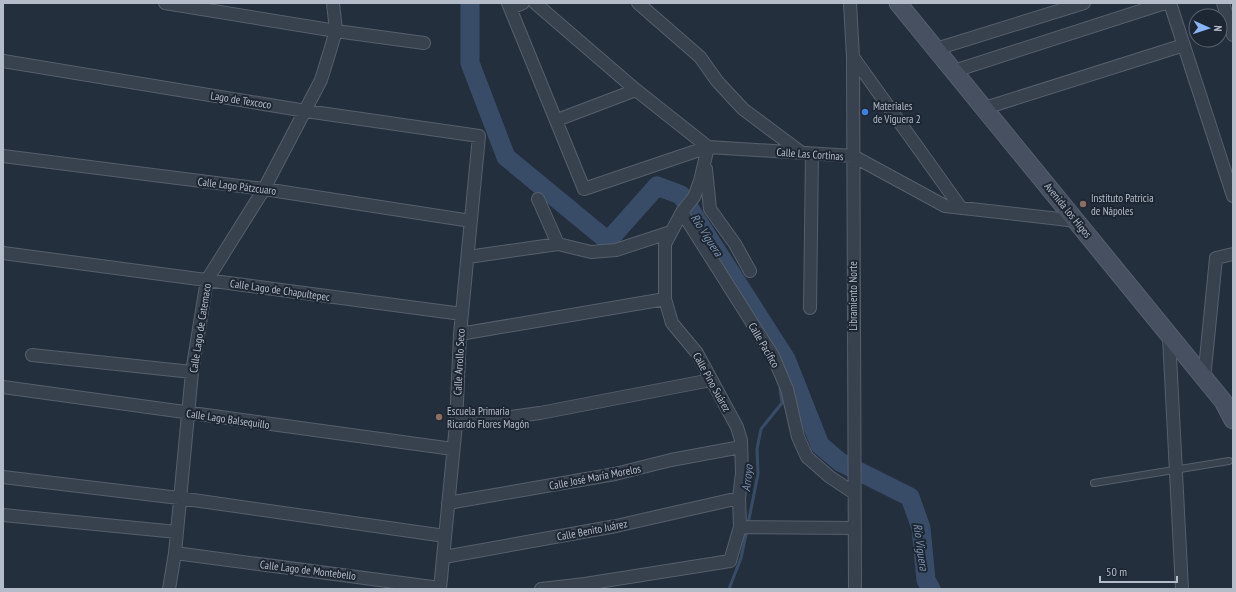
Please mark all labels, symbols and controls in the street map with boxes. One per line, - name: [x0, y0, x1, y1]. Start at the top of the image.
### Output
- north arrow: [1188, 8, 1228, 48]
- text: N: [1211, 25, 1225, 32]
- street label: Lago de Texcoco: [210, 88, 273, 112]
- place label: Materiales de Viguera 2: [873, 99, 921, 126]
- marker: Materiales de Viguera 2: [860, 107, 870, 117]
- street label: Calle Las Cortinas: [776, 145, 844, 163]
- street label: Calle Lago Pátzcuaro: [197, 174, 277, 198]
- street label: Avenida los Higos: [1041, 179, 1095, 241]
- place label: Instituto Patricia de Nápoles: [1091, 191, 1154, 218]
- marker: Instituto Patricia de Nápoles: [1078, 199, 1088, 209]
- water label: Río Viguera: [688, 211, 727, 260]
- street label: Libramiento Norte: [846, 261, 860, 331]
- street label: Calle Lago de Chapultepec: [229, 276, 331, 304]
- street label: Calle Lago de Catemaco: [186, 282, 214, 374]
- street label: Calle Pacífico: [745, 320, 783, 370]
- street label: Calle Arrollo Seco: [450, 328, 468, 396]
- street label: Calle Pino Suárez: [690, 350, 734, 414]
- place label: Escuela Primaria Ricardo Flores Magón: [447, 404, 529, 431]
- street label: Calle Lago Balsequillo: [185, 406, 271, 432]
- marker: Escuela Primaria Ricardo Flores Magón: [434, 412, 444, 422]
- street label: Calle José María Morelos: [548, 461, 642, 493]
- water label: Arroyo: [738, 463, 756, 492]
- street label: Calle Benito Juárez: [556, 516, 628, 544]
- water label: Río Viguera: [910, 522, 932, 573]
- street label: Calle Lago de Montebello: [259, 557, 357, 583]
- scale bar: [1100, 558, 1177, 584]
- text: 50 m: [1106, 564, 1127, 579]

